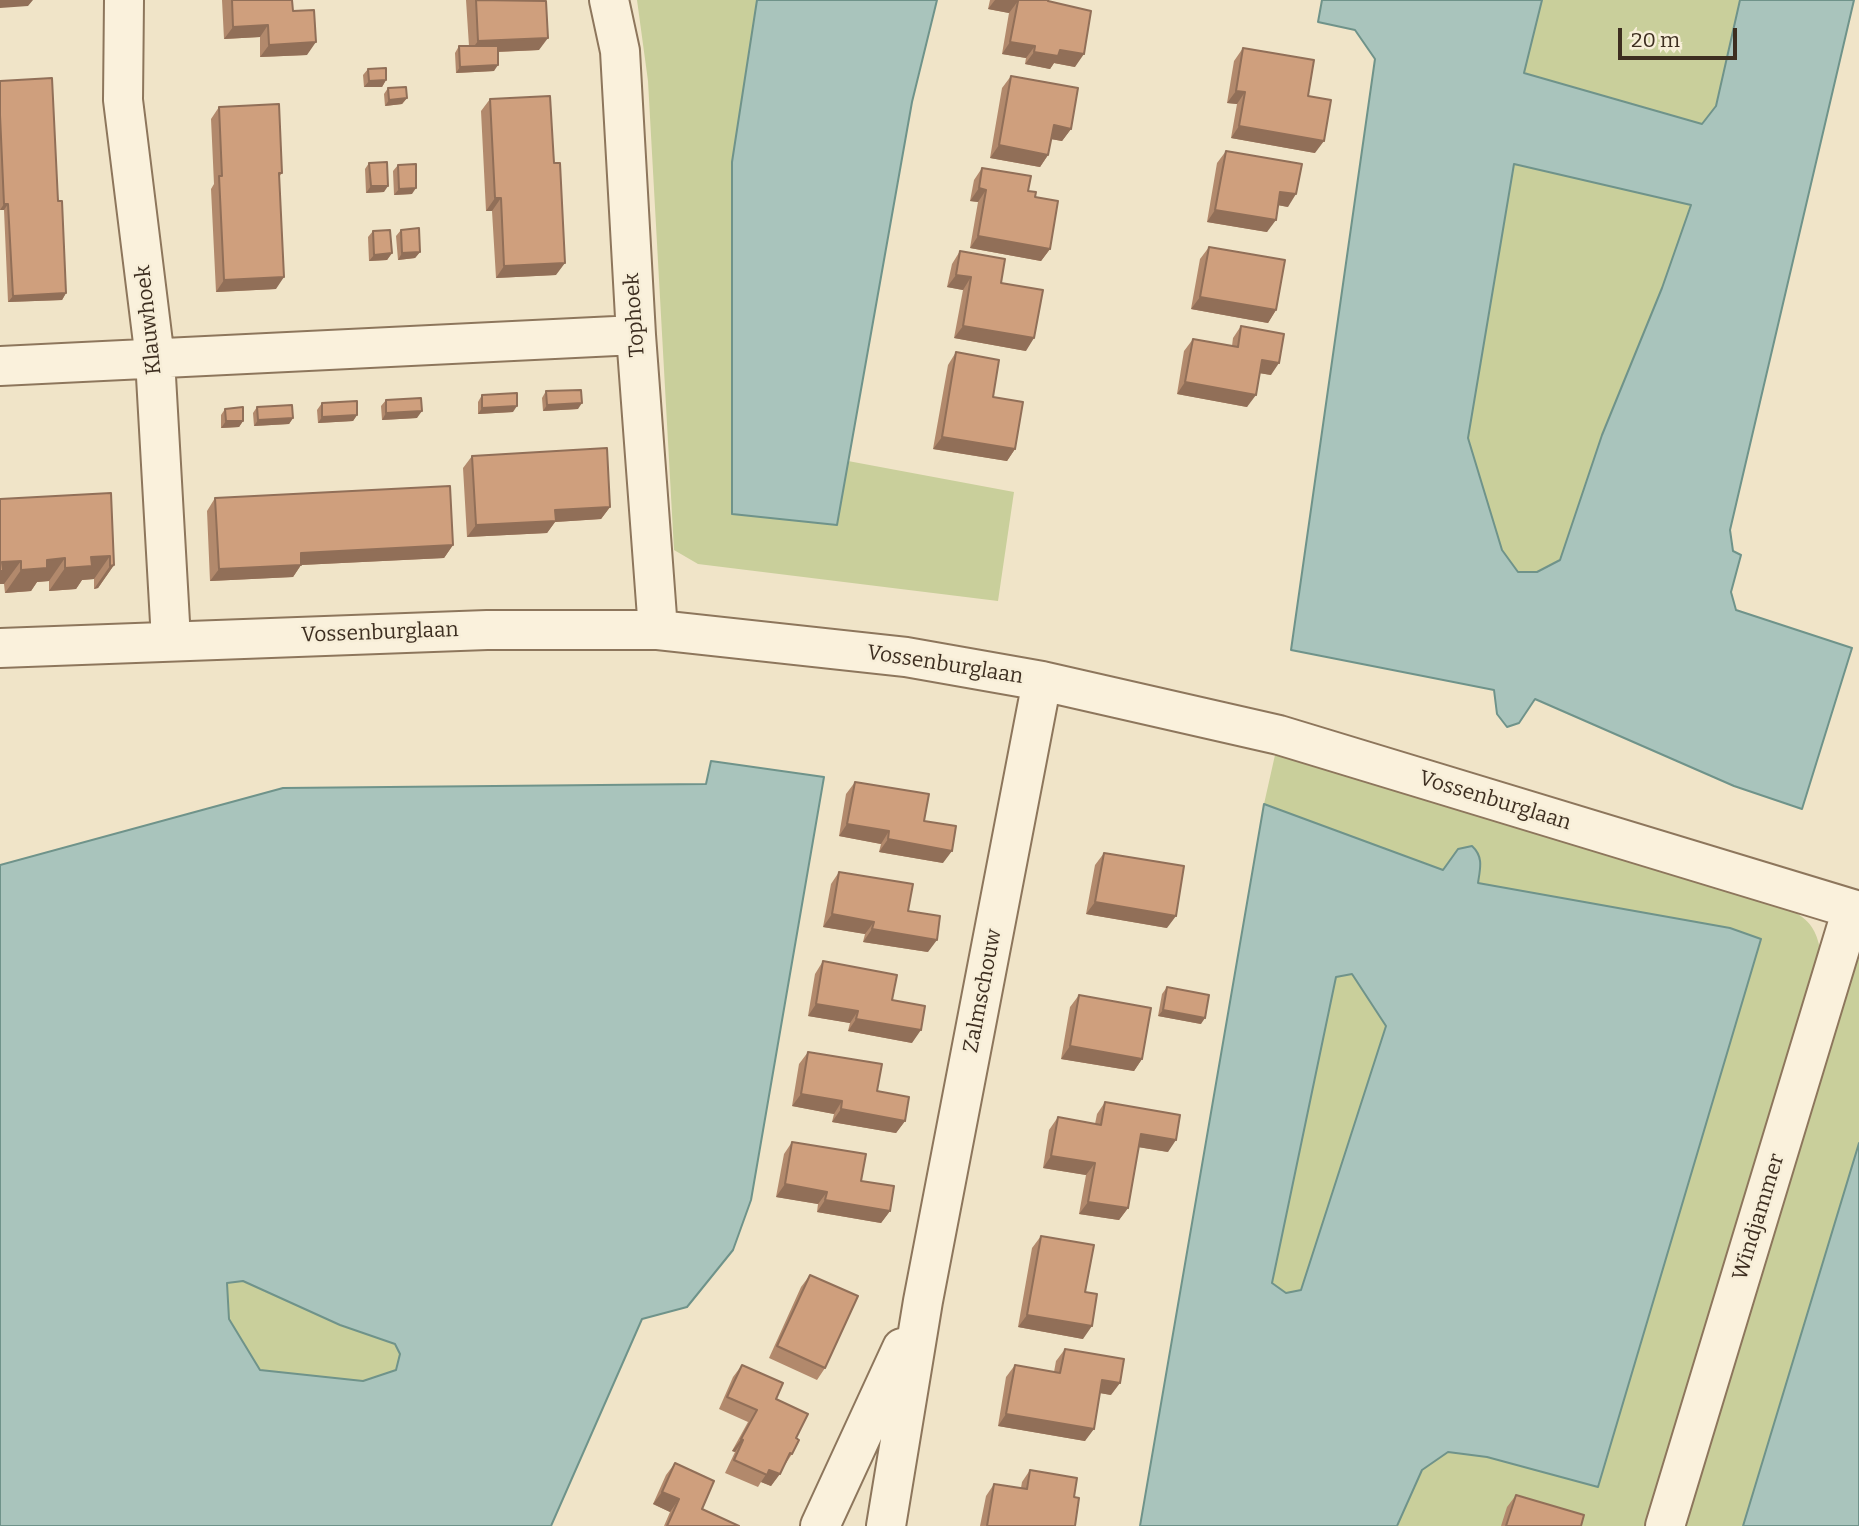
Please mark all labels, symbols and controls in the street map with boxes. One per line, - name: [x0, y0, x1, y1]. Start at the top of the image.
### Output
- scale bar: [1621, 14, 1740, 58]
- text: 20 m: [1631, 27, 1680, 53]
- street label: Klauwhoek: [131, 264, 167, 376]
- street label: Tophoek: [619, 272, 651, 358]
- street label: Vossenburglaan: [301, 618, 459, 648]
- street label: Vossenburglaan: [865, 640, 1025, 690]
- street label: Vossenburglaan: [1416, 766, 1574, 836]
- street label: Zalmschouw: [959, 927, 1007, 1055]
- street label: Windjammer: [1728, 1151, 1790, 1283]

